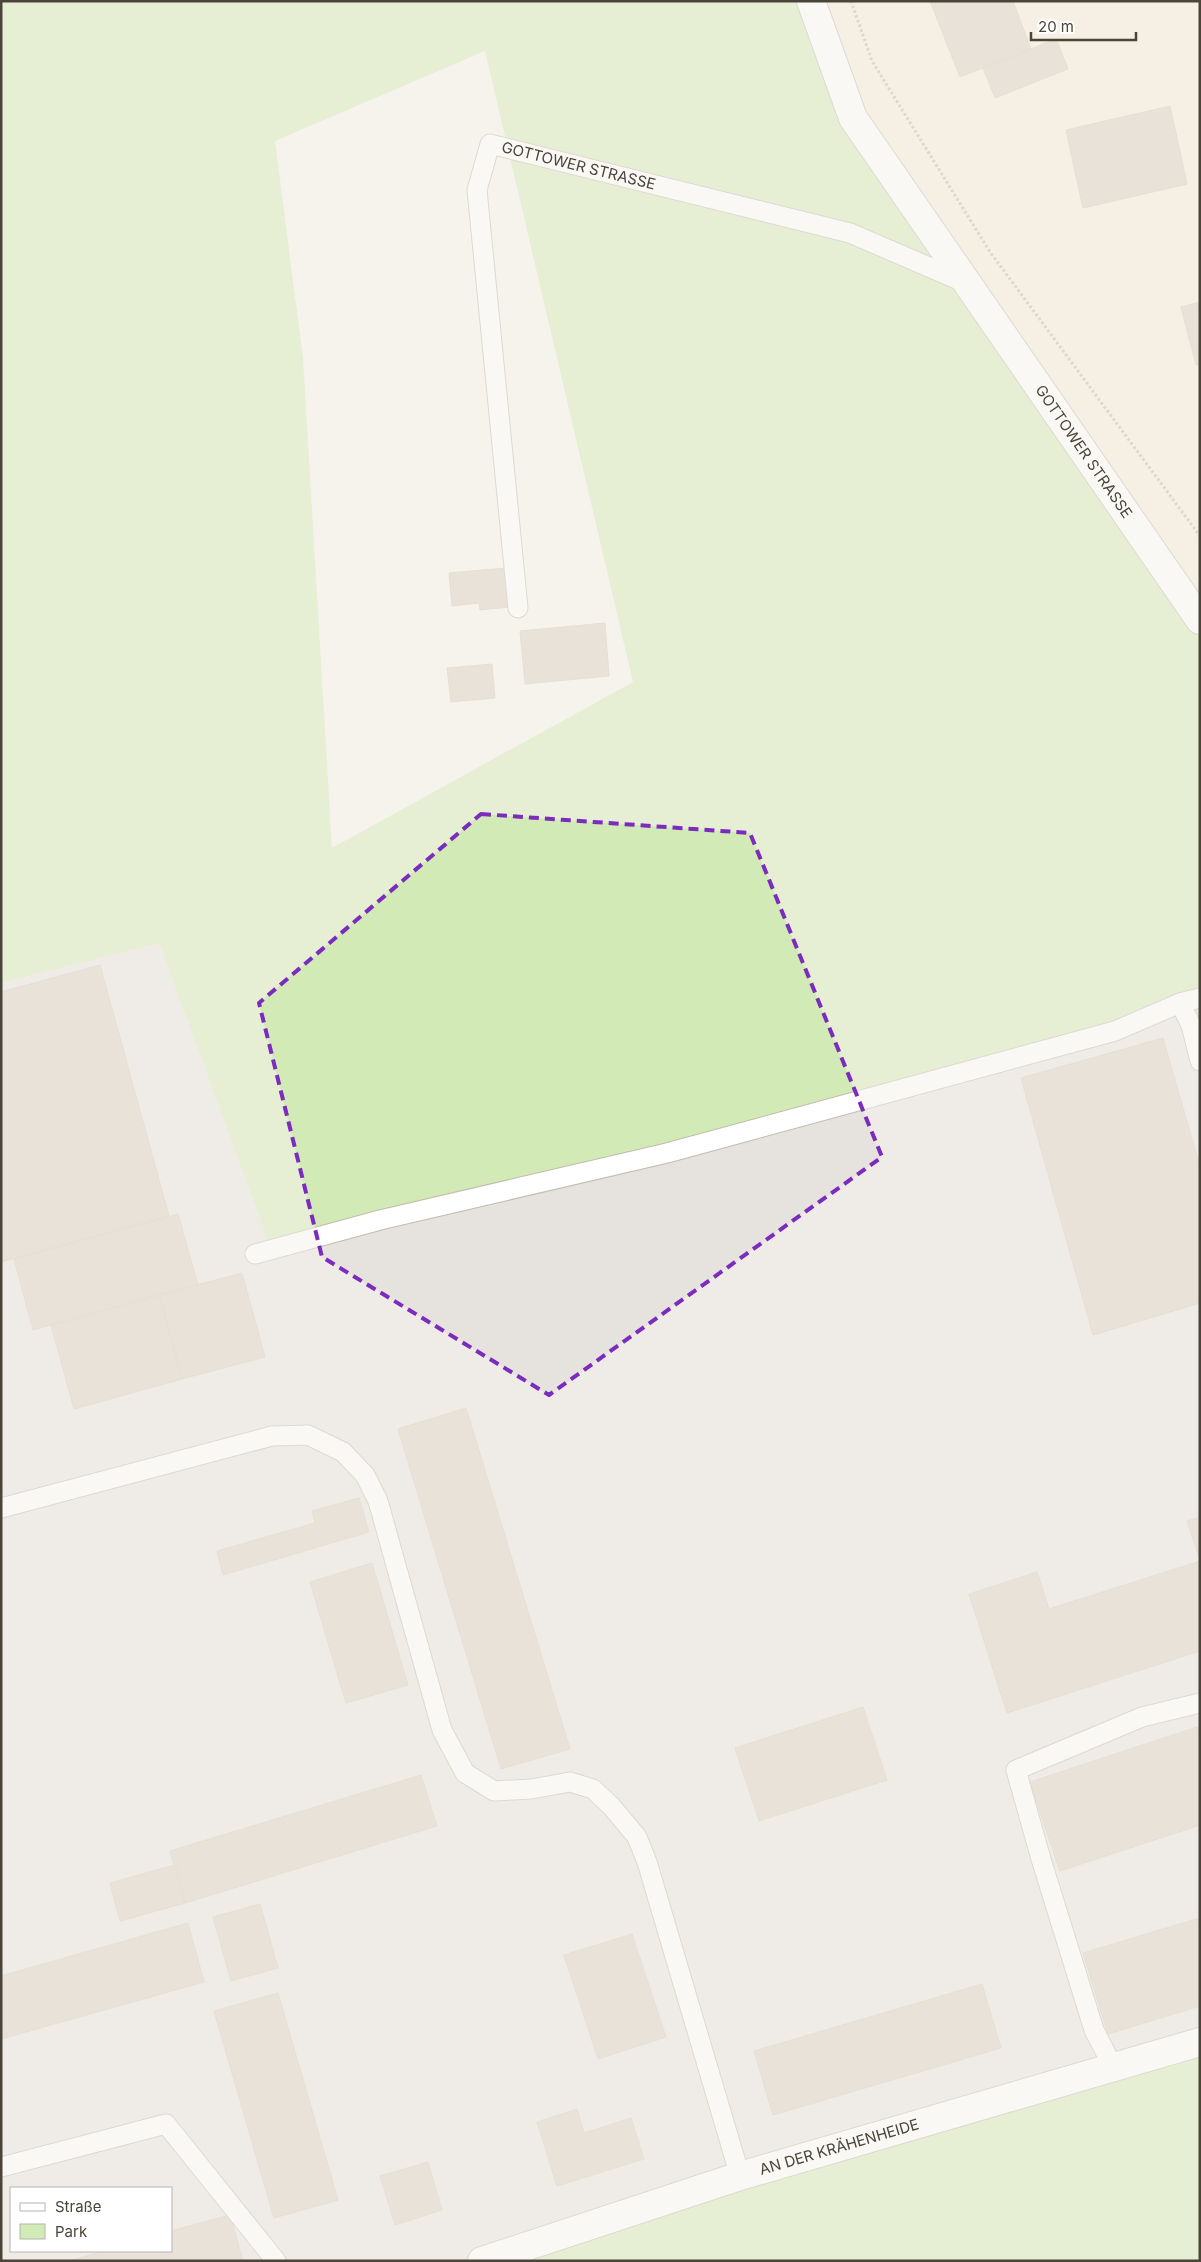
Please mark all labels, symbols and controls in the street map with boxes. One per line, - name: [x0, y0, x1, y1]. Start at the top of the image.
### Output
- scale bar: [1031, 10, 1136, 42]
- text: 20 m: [1038, 17, 1074, 36]
- street label: GOTTOWER STRASSE: [500, 137, 658, 194]
- street label: GOTTOWER STRASSE: [1031, 381, 1137, 522]
- street label: AN DER KRÄHENHEIDE: [757, 2114, 921, 2179]
- legend: [10, 2187, 172, 2252]
- text: Straße: [55, 2197, 102, 2216]
- text: Park: [55, 2222, 88, 2241]

